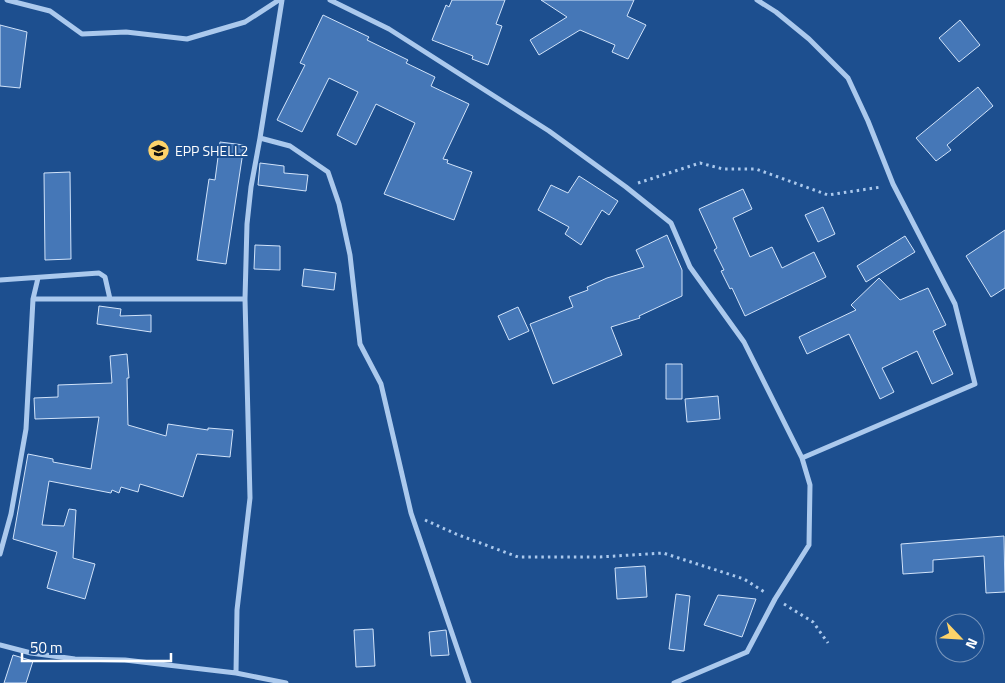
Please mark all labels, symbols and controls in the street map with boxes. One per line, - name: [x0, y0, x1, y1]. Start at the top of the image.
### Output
- school or university icon: EPP SHELL2: [147, 138, 171, 162]
- place label: EPP SHELL2: [175, 140, 248, 161]
- north arrow: [935, 613, 985, 663]
- scale bar: [22, 630, 171, 662]
- text: N: [961, 635, 984, 653]
- text: 50 m: [30, 636, 63, 659]

